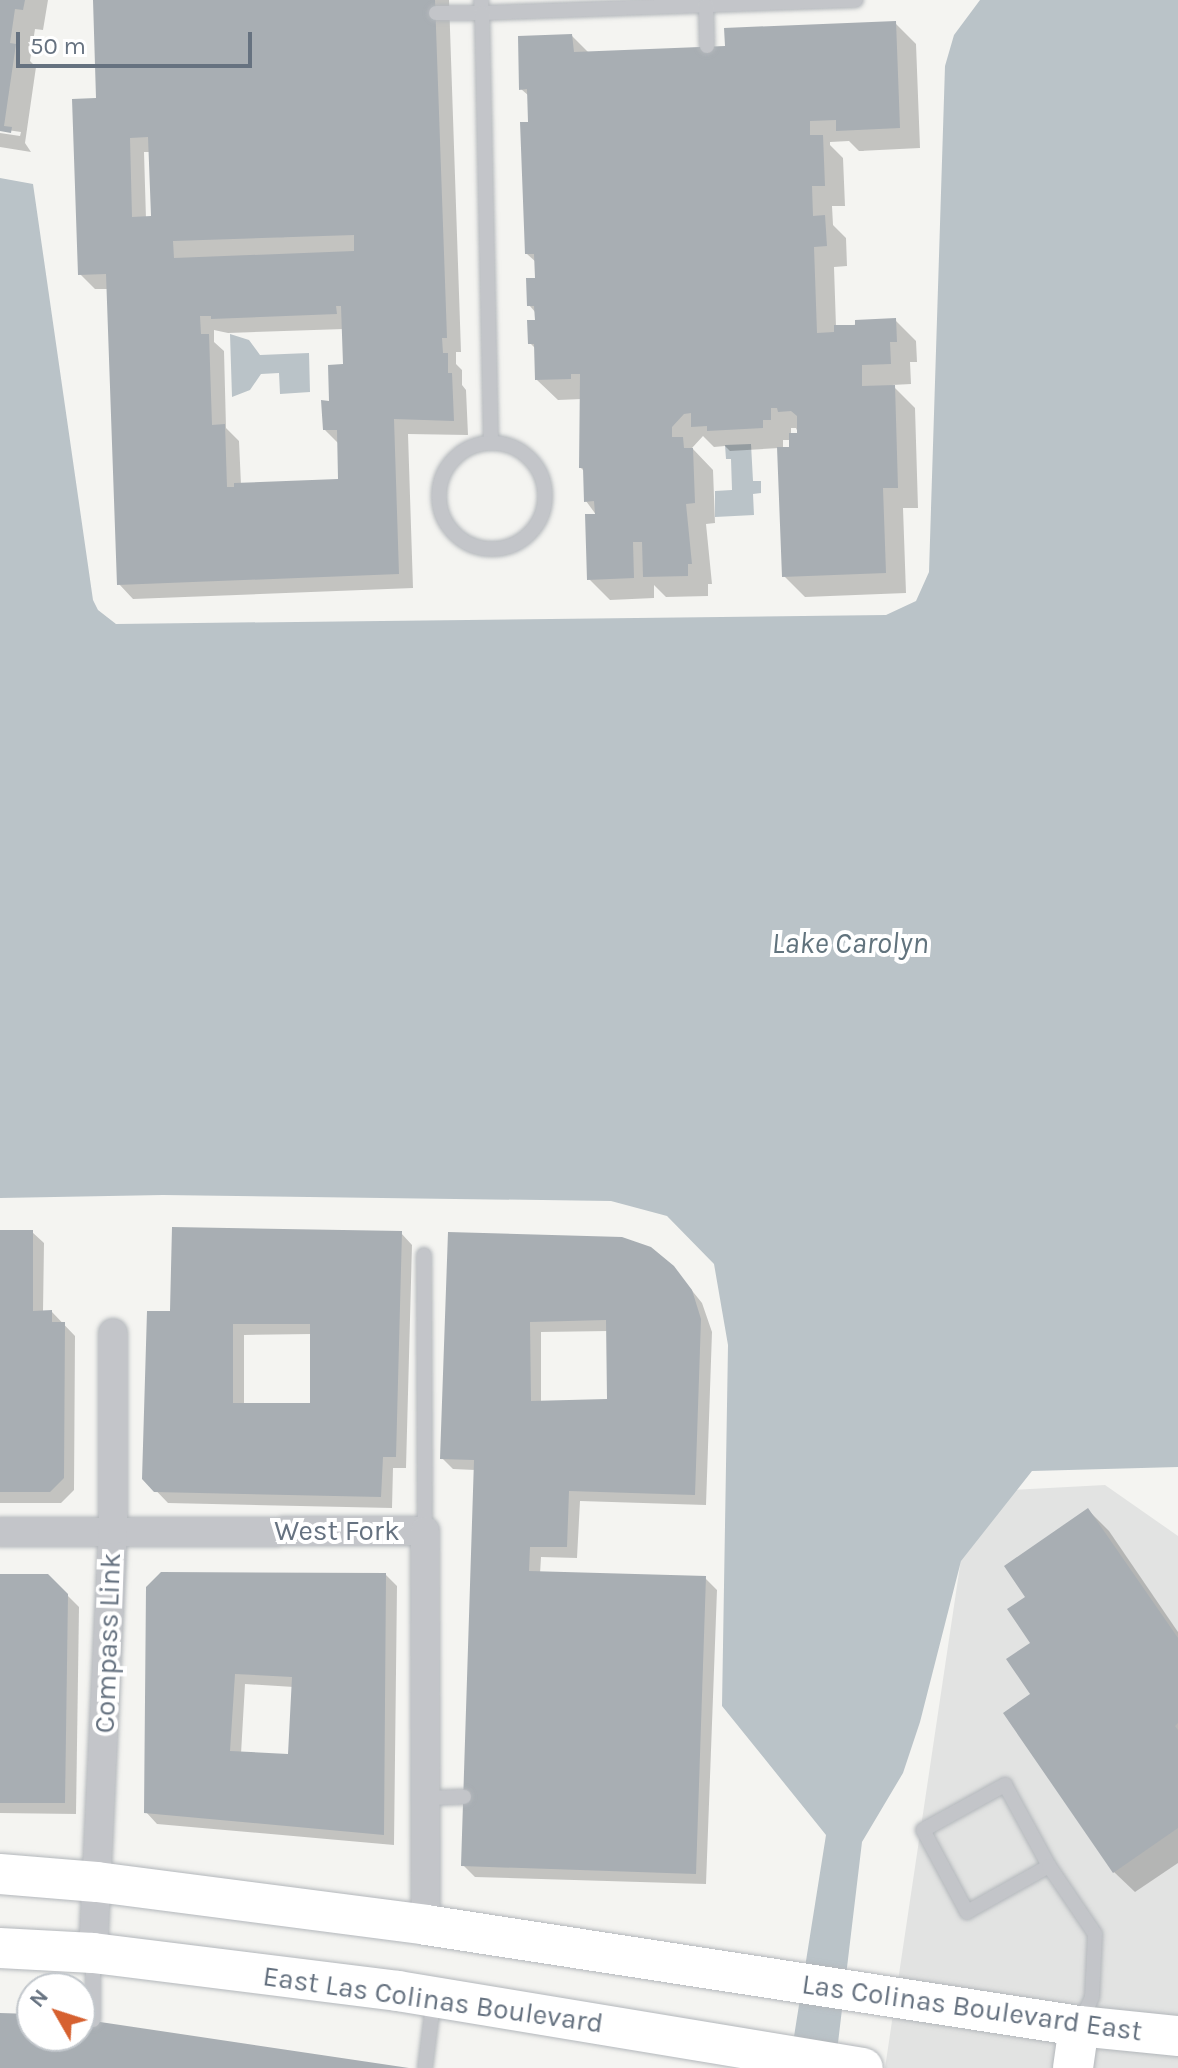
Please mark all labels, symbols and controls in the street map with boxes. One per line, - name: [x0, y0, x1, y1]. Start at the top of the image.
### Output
- scale bar: [20, 16, 256, 66]
- text: 50 m: [30, 32, 86, 60]
- water label: Lake Carolyn: [772, 925, 928, 961]
- street label: West Fork: [274, 1514, 400, 1548]
- street label: Compass Link: [88, 1552, 128, 1734]
- street label: East Las Colinas Boulevard: [261, 1959, 605, 2041]
- street label: Las Colinas Boulevard East: [800, 1967, 1144, 2049]
- north arrow: [16, 1972, 96, 2052]
- text: N: [24, 1984, 54, 2012]

